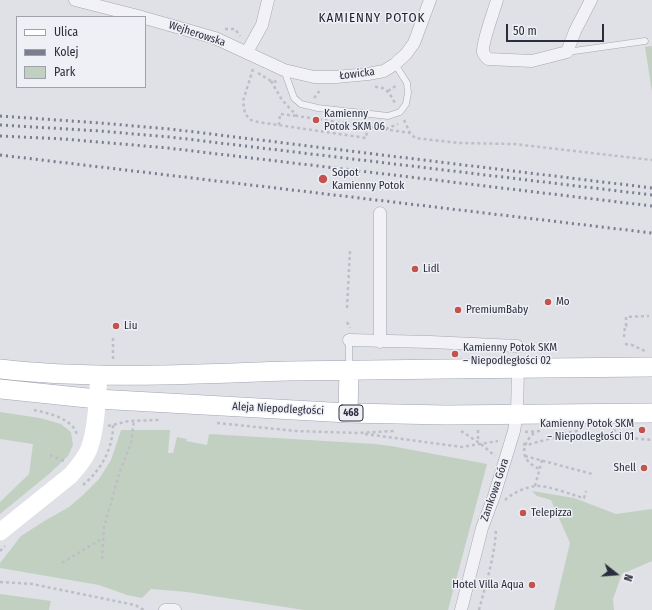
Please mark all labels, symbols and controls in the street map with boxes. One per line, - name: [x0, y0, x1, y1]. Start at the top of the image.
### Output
- district label: KAMIENNY POTOK: [319, 10, 425, 26]
- legend: [16, 16, 146, 88]
- scale bar: [508, 16, 606, 42]
- street label: Wejherowska: [167, 19, 227, 49]
- text: 50 m: [513, 24, 537, 38]
- text: Ulica: [54, 25, 78, 39]
- text: Kolej: [54, 45, 79, 59]
- text: Park: [54, 65, 75, 79]
- street label: Łowicka: [338, 65, 376, 83]
- place label: Kamienny Potok SKM 06: [324, 107, 385, 133]
- marker: Kamienny Potok SKM 06: [311, 115, 321, 125]
- place label: Sopot Kamienny Potok: [332, 166, 404, 192]
- marker: Sopot Kamienny Potok: [317, 173, 329, 185]
- place label: Lidl: [423, 262, 439, 276]
- marker: Lidl: [410, 264, 420, 274]
- place label: Mo: [556, 295, 570, 309]
- marker: Mo: [543, 297, 553, 307]
- place label: PremiumBaby: [466, 303, 528, 317]
- marker: PremiumBaby: [453, 305, 463, 315]
- place label: Liu: [124, 319, 137, 333]
- marker: Liu: [111, 321, 121, 331]
- place label: Kamienny Potok SKM – Niepodległości 02: [463, 341, 557, 367]
- marker: Kamienny Potok SKM – Niepodległości 02: [450, 349, 460, 359]
- street label: Aleja Niepodległości: [232, 400, 324, 418]
- road number: 468: [339, 405, 363, 421]
- place label: Kamienny Potok SKM – Niepodległości 01: [540, 417, 634, 443]
- marker: Kamienny Potok SKM – Niepodległości 01: [637, 425, 647, 435]
- street label: Zamkowa Góra: [478, 457, 512, 523]
- place label: Shell: [614, 461, 636, 475]
- marker: Shell: [639, 463, 649, 473]
- place label: Telepizza: [531, 506, 572, 520]
- marker: Telepizza: [518, 508, 528, 518]
- north arrow: [596, 554, 636, 594]
- text: N: [621, 573, 635, 583]
- place label: Hotel Villa Aqua: [452, 578, 524, 592]
- marker: Hotel Villa Aqua: [527, 580, 537, 590]

